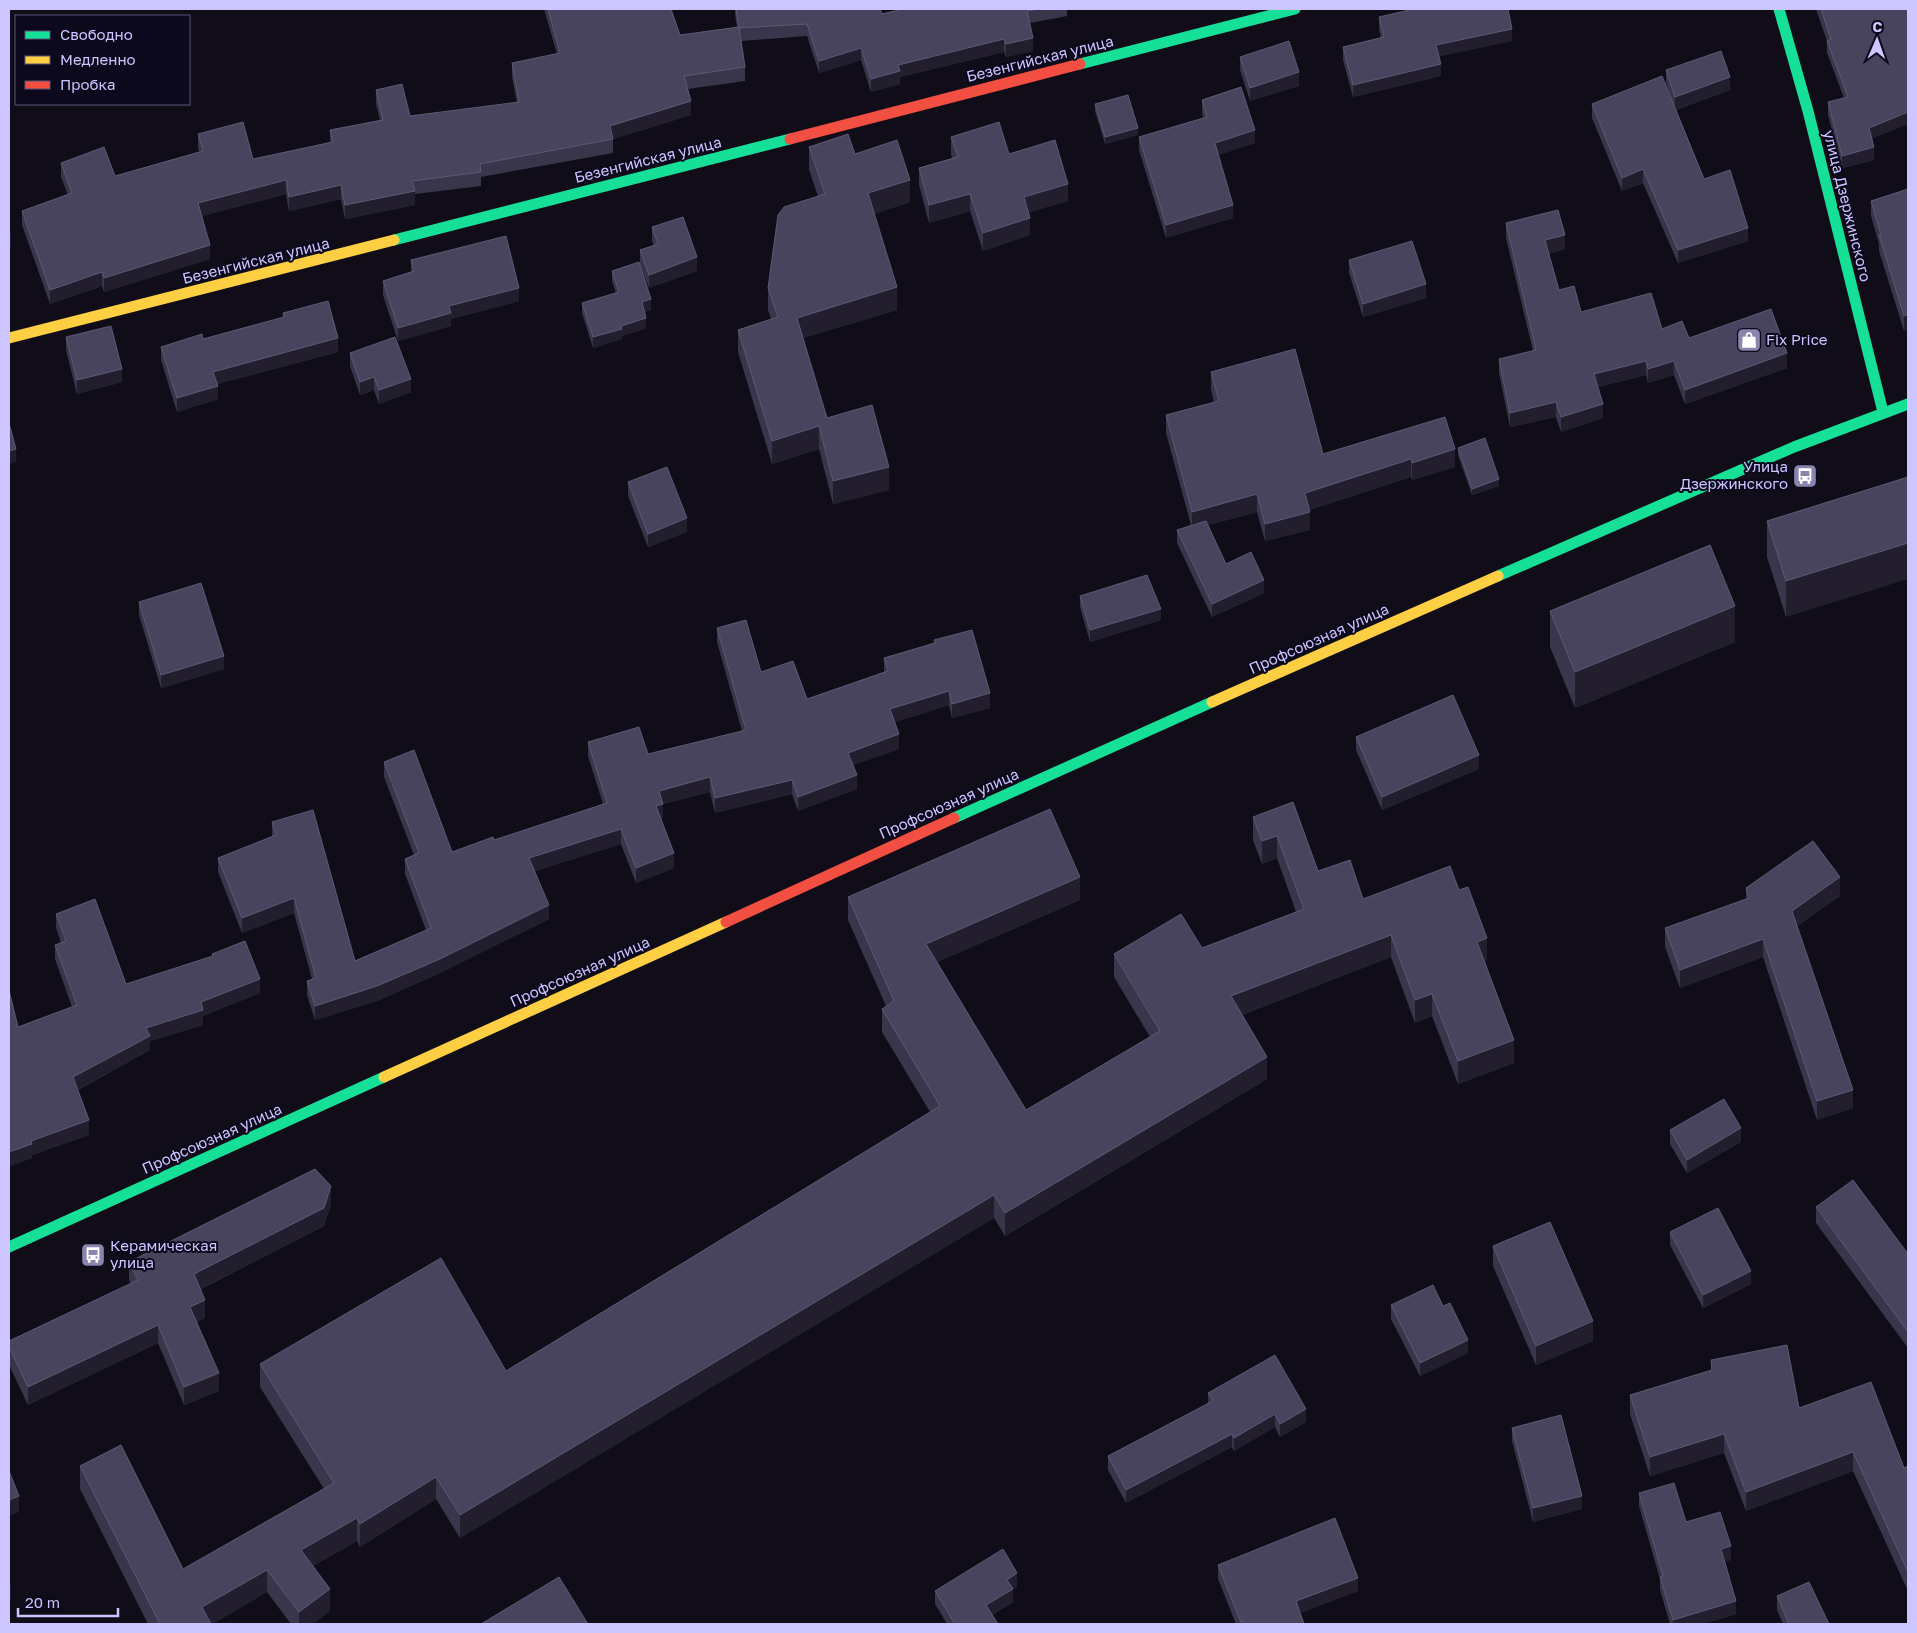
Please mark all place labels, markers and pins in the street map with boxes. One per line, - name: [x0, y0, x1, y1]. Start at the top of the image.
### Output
- shop icon: Fix Price: [1736, 327, 1762, 353]
- place label: Fix Price: [1766, 330, 1828, 348]
- place label: Улица Дзержинского: [1680, 457, 1788, 492]
- bus stop icon: Улица Дзержинского: [1792, 463, 1818, 489]
- place label: Керамическая улица: [110, 1236, 217, 1271]
- bus stop icon: Керамическая улица: [80, 1242, 106, 1268]

